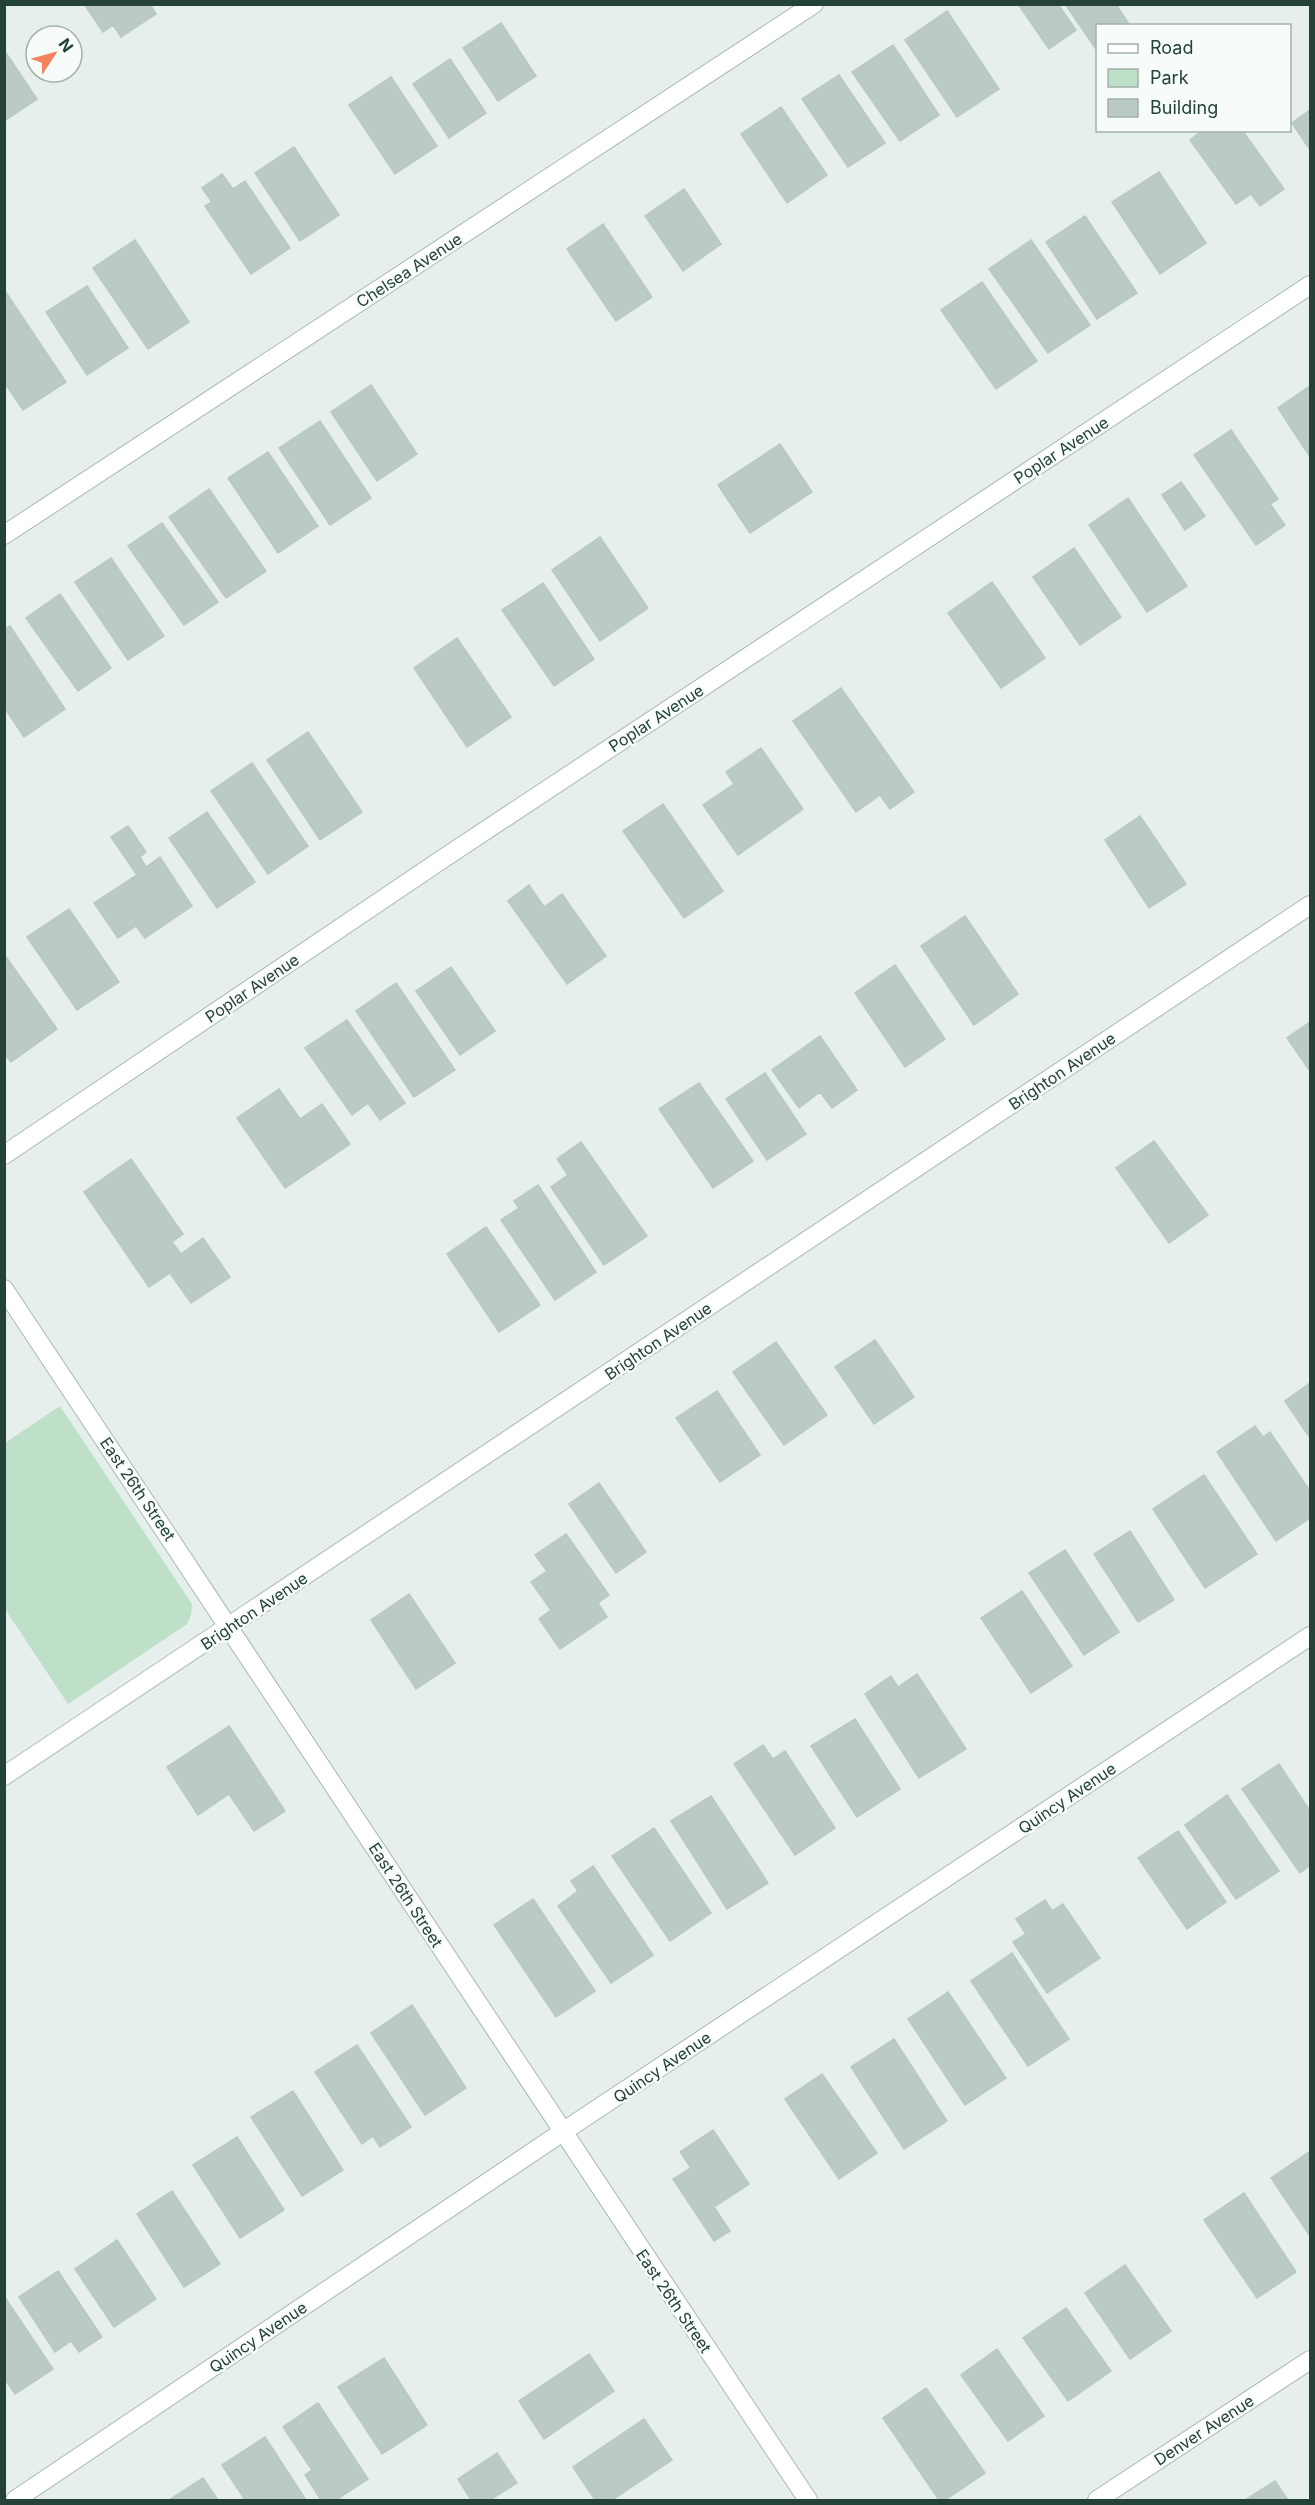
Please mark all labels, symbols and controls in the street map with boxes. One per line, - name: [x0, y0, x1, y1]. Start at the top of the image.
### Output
- north arrow: [24, 24, 84, 84]
- legend: [1096, 24, 1291, 132]
- text: N: [54, 34, 78, 56]
- text: Road: [1150, 37, 1193, 58]
- text: Park: [1150, 67, 1189, 88]
- text: Building: [1150, 97, 1218, 118]
- street label: Chelsea Avenue: [352, 228, 466, 312]
- street label: Poplar Avenue: [1010, 412, 1112, 488]
- street label: Poplar Avenue: [605, 680, 707, 756]
- street label: Poplar Avenue: [201, 949, 303, 1027]
- street label: Brighton Avenue: [1005, 1028, 1119, 1114]
- street label: Brighton Avenue: [601, 1298, 715, 1384]
- street label: East 26th Street: [96, 1433, 180, 1545]
- street label: Brighton Avenue: [197, 1568, 311, 1654]
- street label: Quincy Avenue: [1014, 1758, 1120, 1838]
- street label: East 26th Street: [365, 1839, 447, 1951]
- street label: Quincy Avenue: [609, 2027, 715, 2107]
- street label: East 26th Street: [632, 2245, 716, 2357]
- street label: Quincy Avenue: [205, 2297, 311, 2377]
- street label: Denver Avenue: [1150, 2390, 1258, 2470]

